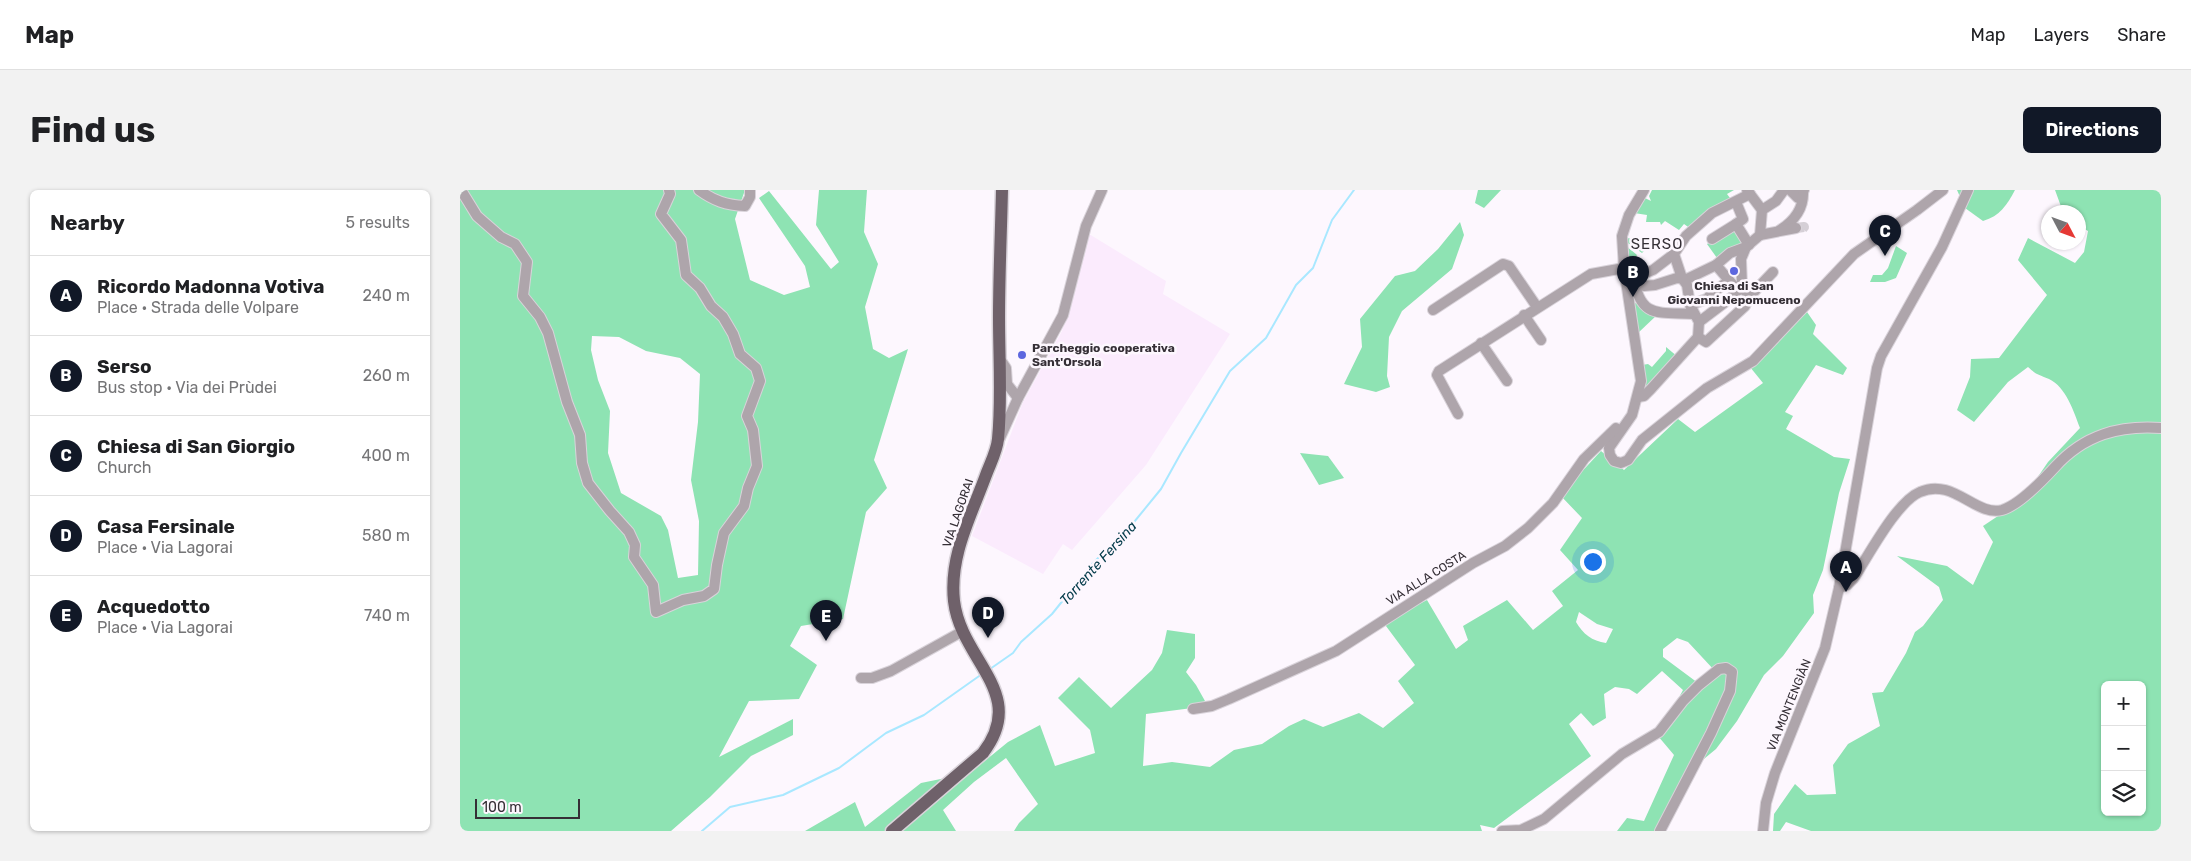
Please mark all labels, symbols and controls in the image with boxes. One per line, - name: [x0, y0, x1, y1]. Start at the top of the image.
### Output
- text: Map: [25, 21, 74, 49]
- text: Map: [1971, 24, 2006, 46]
- text: Layers: [2034, 24, 2089, 46]
- text: Share: [2117, 24, 2166, 46]
- button: Directions: [2023, 107, 2161, 153]
- text: Find us: [30, 109, 155, 151]
- north arrow: [2041, 205, 2086, 250]
- text: Nearby: [50, 210, 125, 235]
- text: 5 results: [346, 213, 410, 232]
- pin: C: [1869, 215, 1901, 256]
- district label: SERSO: [1631, 235, 1683, 253]
- pin: B: [1617, 256, 1649, 297]
- marker: Chiesa di San Giovanni Nepomuceno: [1728, 265, 1740, 277]
- text: Ricordo Madonna Votiva: [97, 275, 324, 298]
- place label: Chiesa di San Giovanni Nepomuceno: [1667, 279, 1801, 307]
- text: A: [60, 286, 72, 305]
- text: 240 m: [363, 286, 410, 305]
- text: Place · Strada delle Volpare: [97, 298, 299, 317]
- place label: Parcheggio cooperativa Sant'Orsola: [1032, 341, 1175, 369]
- marker: Parcheggio cooperativa Sant'Orsola: [1016, 349, 1028, 361]
- text: Serso: [97, 355, 152, 378]
- text: B: [60, 366, 72, 385]
- text: 260 m: [363, 366, 410, 385]
- text: Bus stop · Via dei Prùdei: [97, 378, 277, 397]
- text: Chiesa di San Giorgio: [97, 435, 295, 458]
- text: C: [60, 446, 72, 465]
- text: 400 m: [362, 446, 410, 465]
- text: Church: [97, 458, 152, 477]
- street label: VIA LAGORAI: [940, 477, 976, 549]
- text: Casa Fersinale: [97, 515, 235, 538]
- water label: Torrente Fersina: [1056, 518, 1140, 609]
- text: D: [60, 526, 72, 545]
- text: 580 m: [362, 526, 410, 545]
- text: Place · Via Lagorai: [97, 538, 233, 557]
- street label: VIA ALLA COSTA: [1384, 548, 1468, 608]
- your location: [1580, 549, 1606, 575]
- pin: A: [1830, 551, 1862, 592]
- text: Acquedotto: [97, 595, 210, 618]
- pin: D: [972, 597, 1004, 638]
- pin: E: [810, 600, 842, 641]
- text: E: [61, 606, 71, 625]
- text: 740 m: [364, 606, 410, 625]
- text: Place · Via Lagorai: [97, 618, 233, 637]
- street label: VIA MONTENGIÀN: [1764, 657, 1814, 753]
- map controls: [2101, 681, 2146, 816]
- button: +: [2101, 681, 2146, 726]
- button: −: [2101, 726, 2146, 771]
- button: layers: [2101, 771, 2146, 816]
- scale bar: [475, 796, 580, 819]
- text: 100 m: [482, 799, 522, 816]

